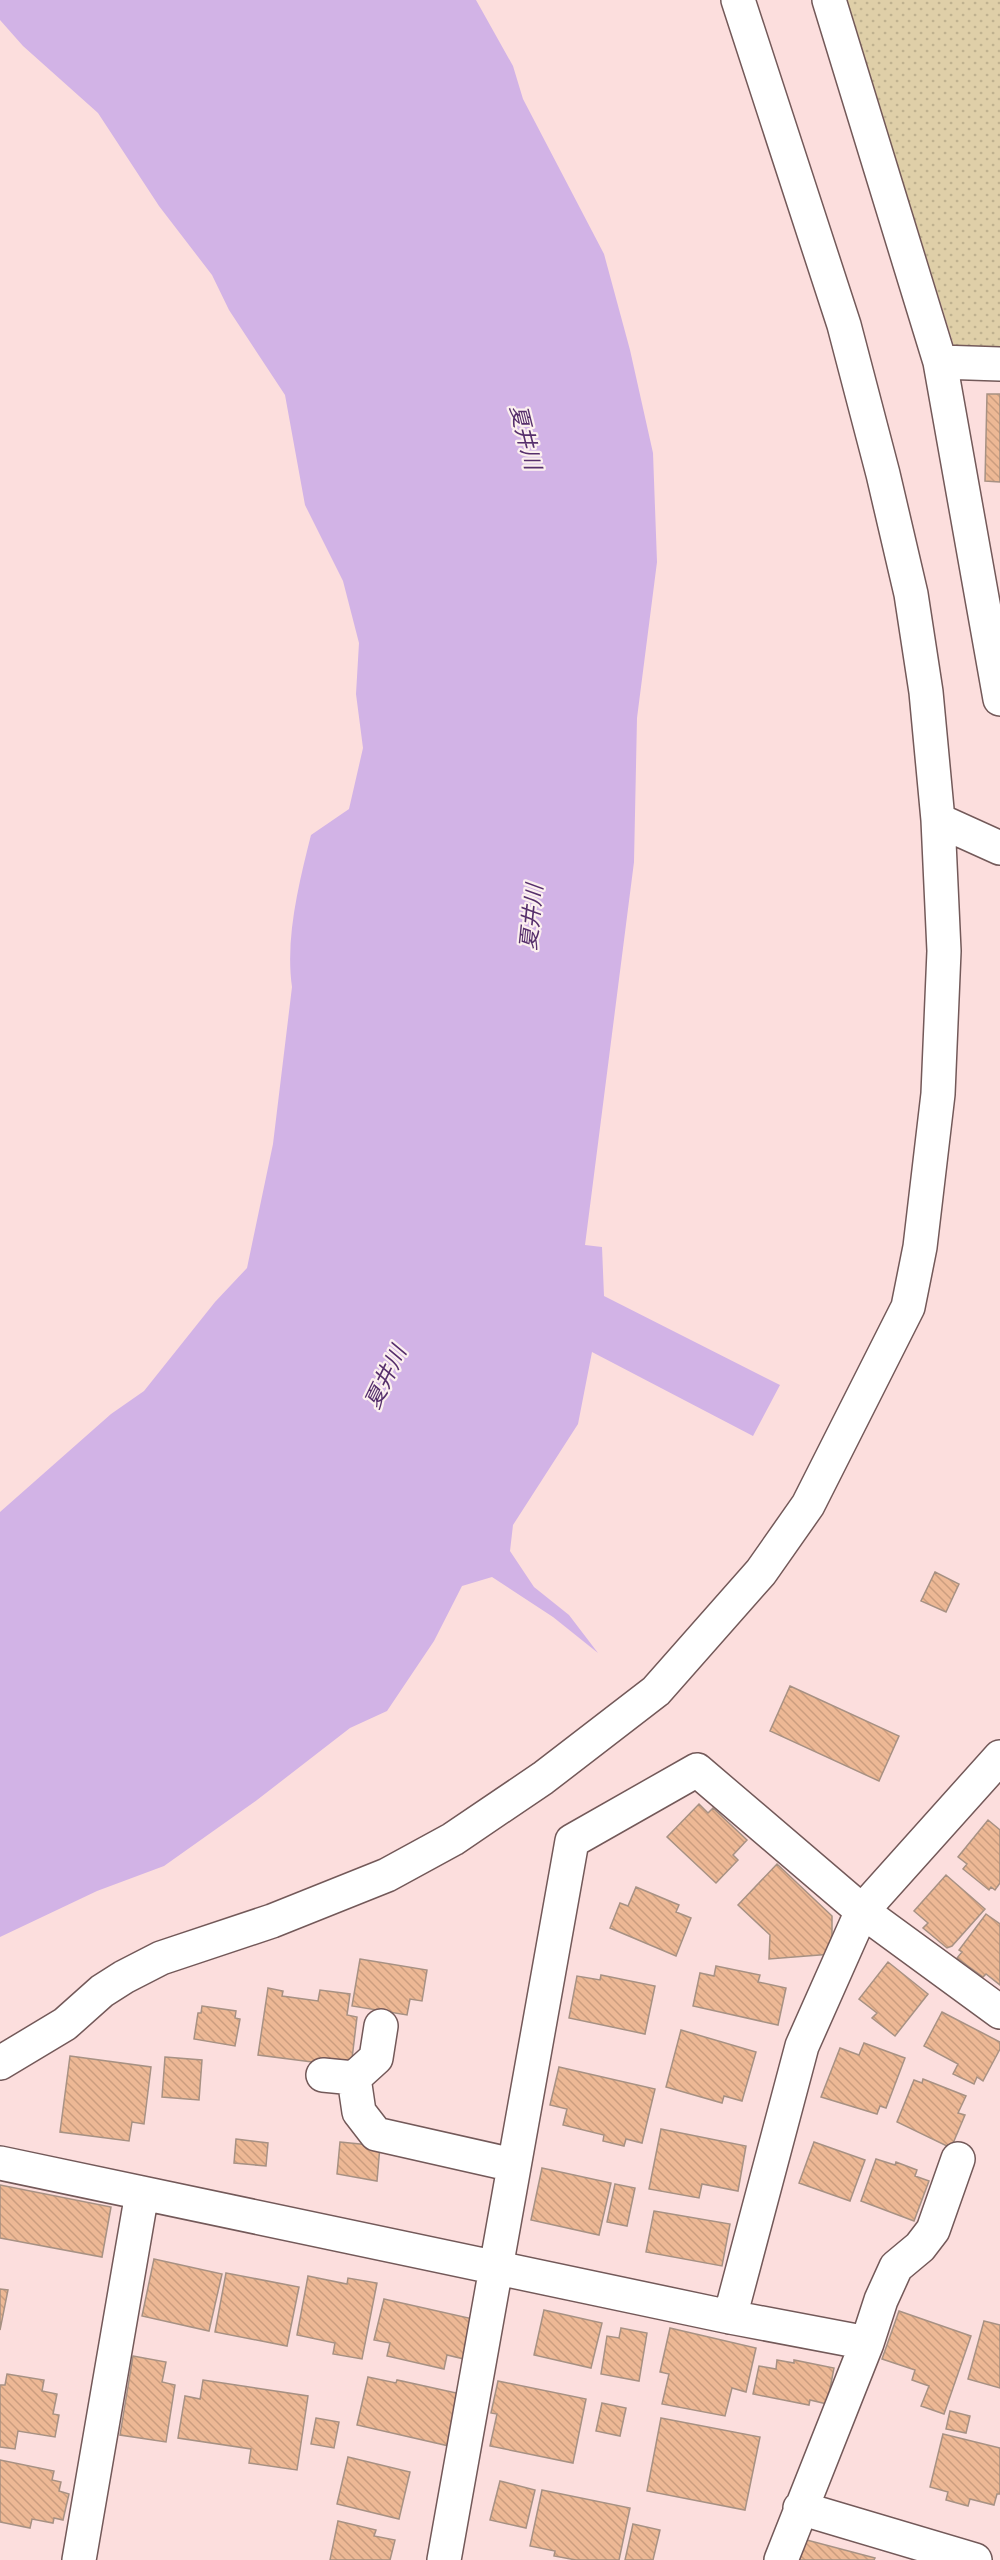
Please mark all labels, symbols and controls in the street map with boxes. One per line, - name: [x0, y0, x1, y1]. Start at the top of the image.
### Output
- water label: 夏井川: [504, 402, 548, 474]
- water label: 夏井川: [514, 881, 549, 951]
- water label: 夏井川: [358, 1339, 413, 1413]

